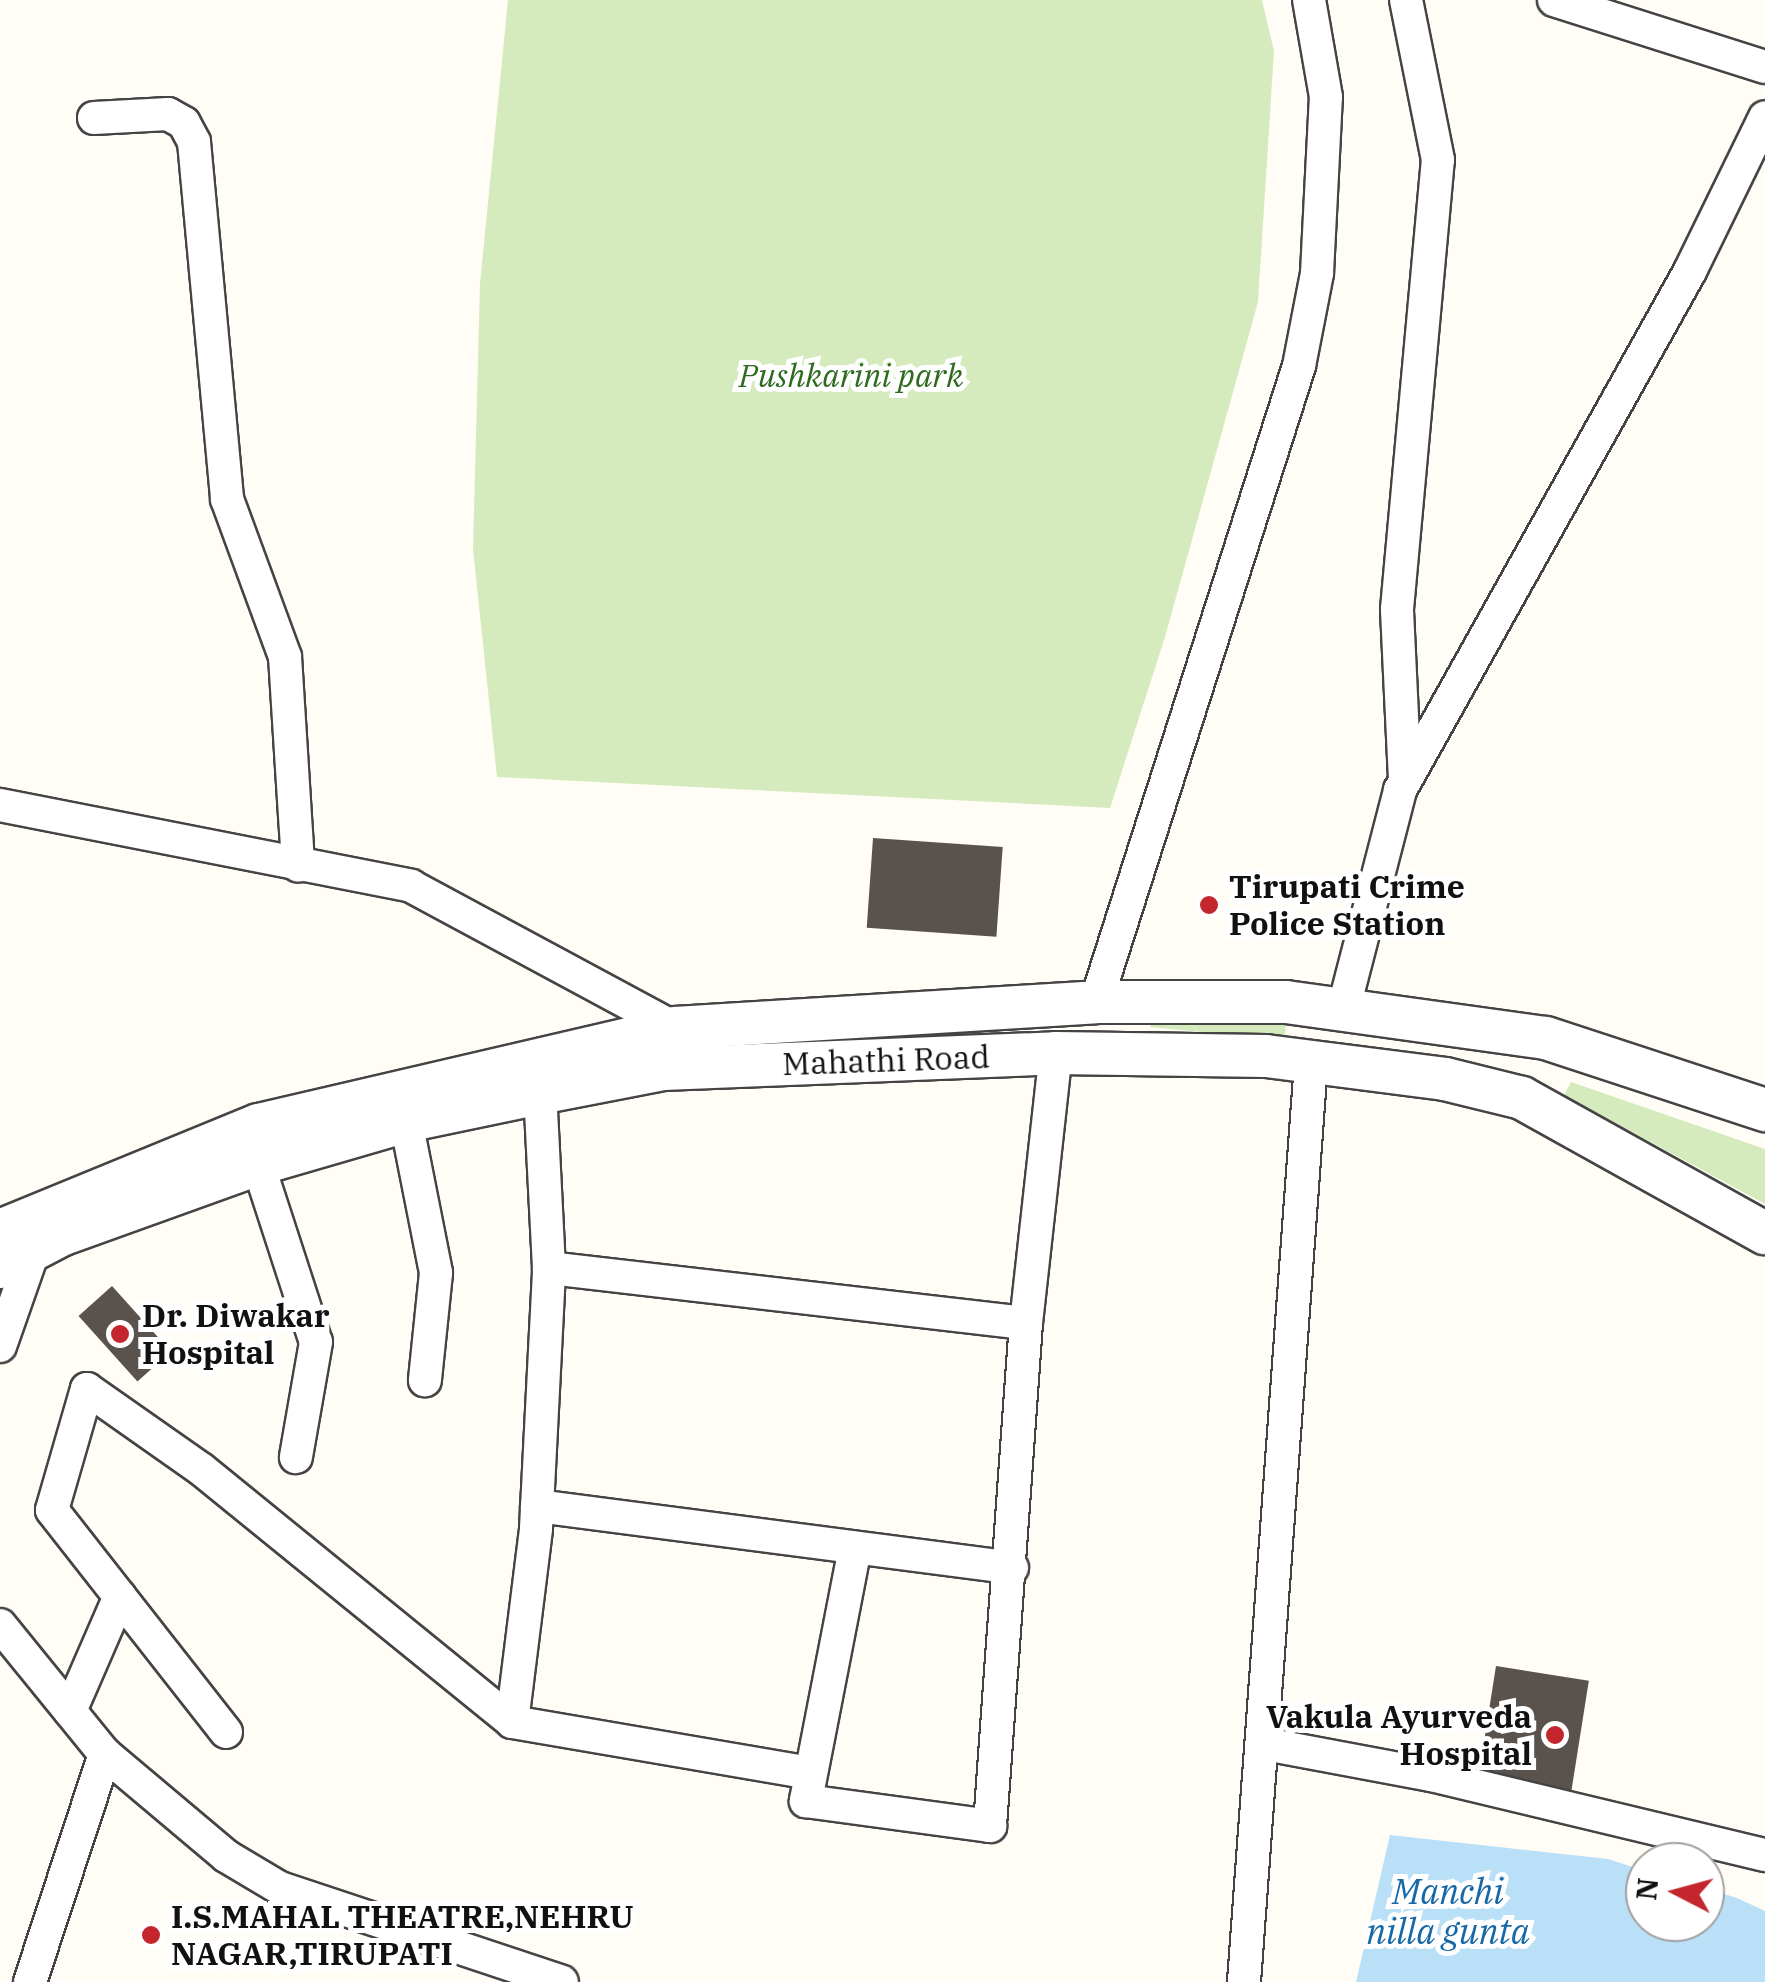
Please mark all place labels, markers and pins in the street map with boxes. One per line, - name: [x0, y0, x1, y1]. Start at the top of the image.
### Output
- place label: Tirupati Crime Police Station: [1229, 868, 1465, 943]
- marker: Tirupati Crime Police Station: [1198, 894, 1220, 916]
- place label: Dr. Diwakar Hospital: [142, 1297, 330, 1372]
- marker: Dr. Diwakar Hospital: [107, 1321, 133, 1347]
- place label: Vakula Ayurveda Hospital: [1266, 1698, 1532, 1773]
- marker: Vakula Ayurveda Hospital: [1542, 1722, 1568, 1748]
- place label: I.S.MAHAL THEATRE,NEHRU NAGAR,TIRUPATI: [171, 1898, 634, 1973]
- marker: I.S.MAHAL THEATRE,NEHRU NAGAR,TIRUPATI: [140, 1924, 162, 1946]

